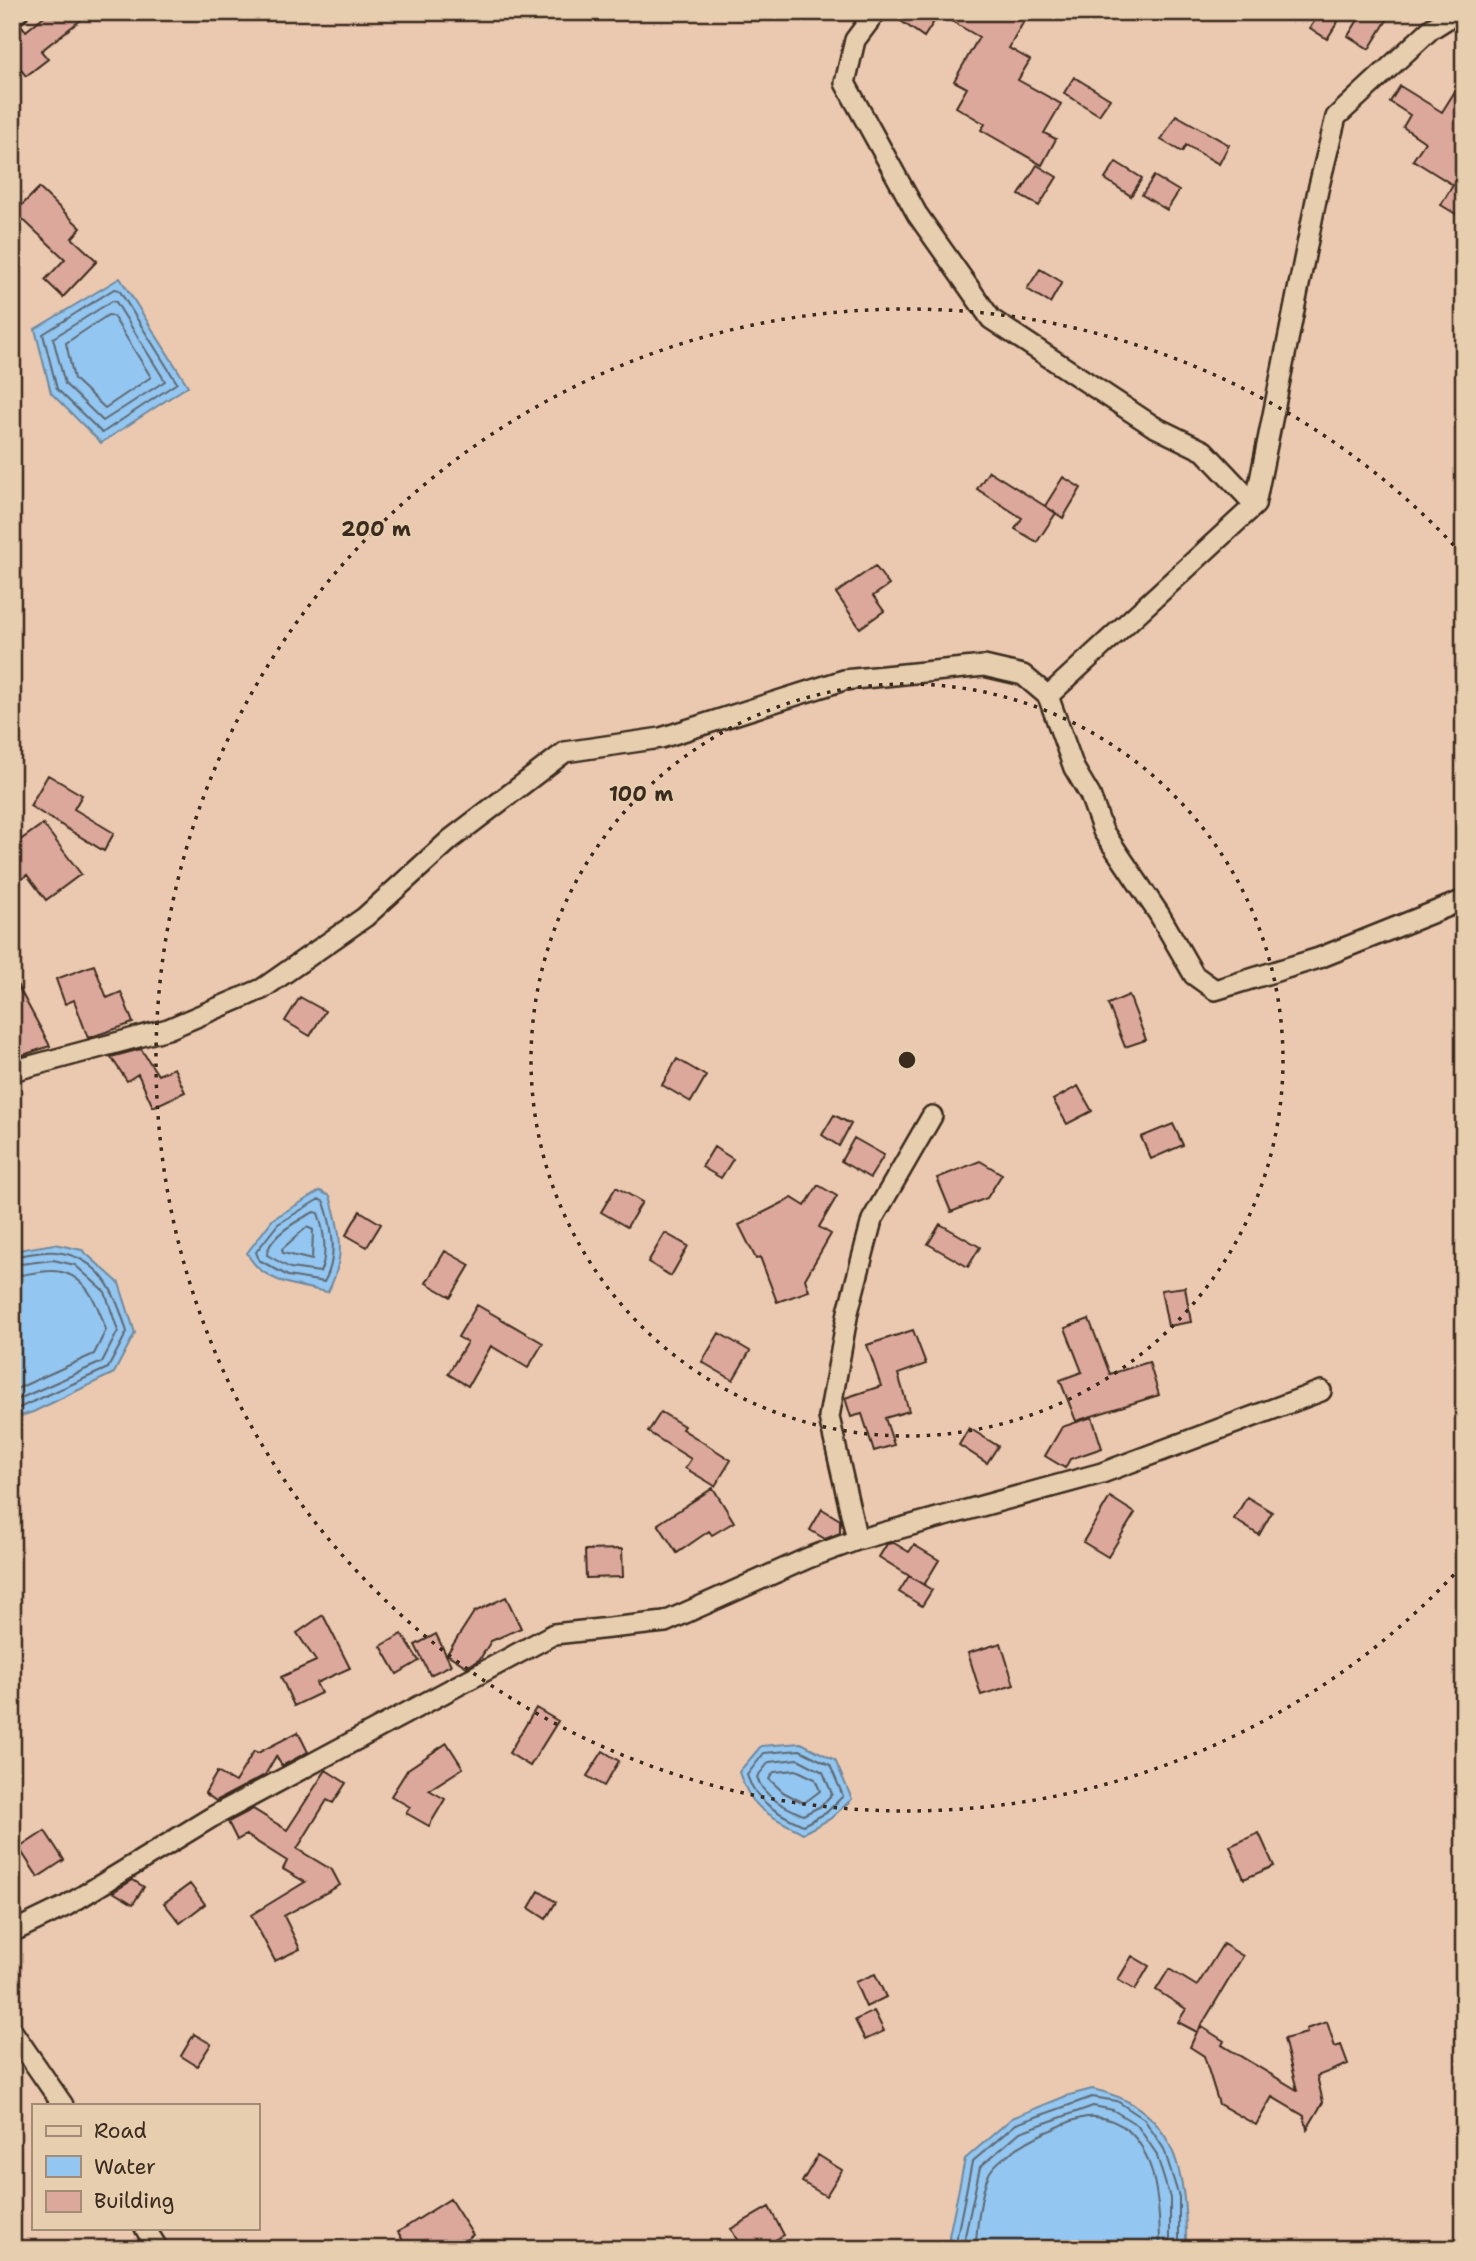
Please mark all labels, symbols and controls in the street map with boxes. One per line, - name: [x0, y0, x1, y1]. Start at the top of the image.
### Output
- text: 200 m: [341, 515, 411, 543]
- text: 100 m: [609, 780, 673, 808]
- centre of rings: [895, 1048, 919, 1072]
- legend: [32, 2104, 259, 2230]
- text: Road: [94, 2117, 147, 2145]
- text: Water: [94, 2153, 156, 2181]
- text: Building: [94, 2187, 174, 2215]

